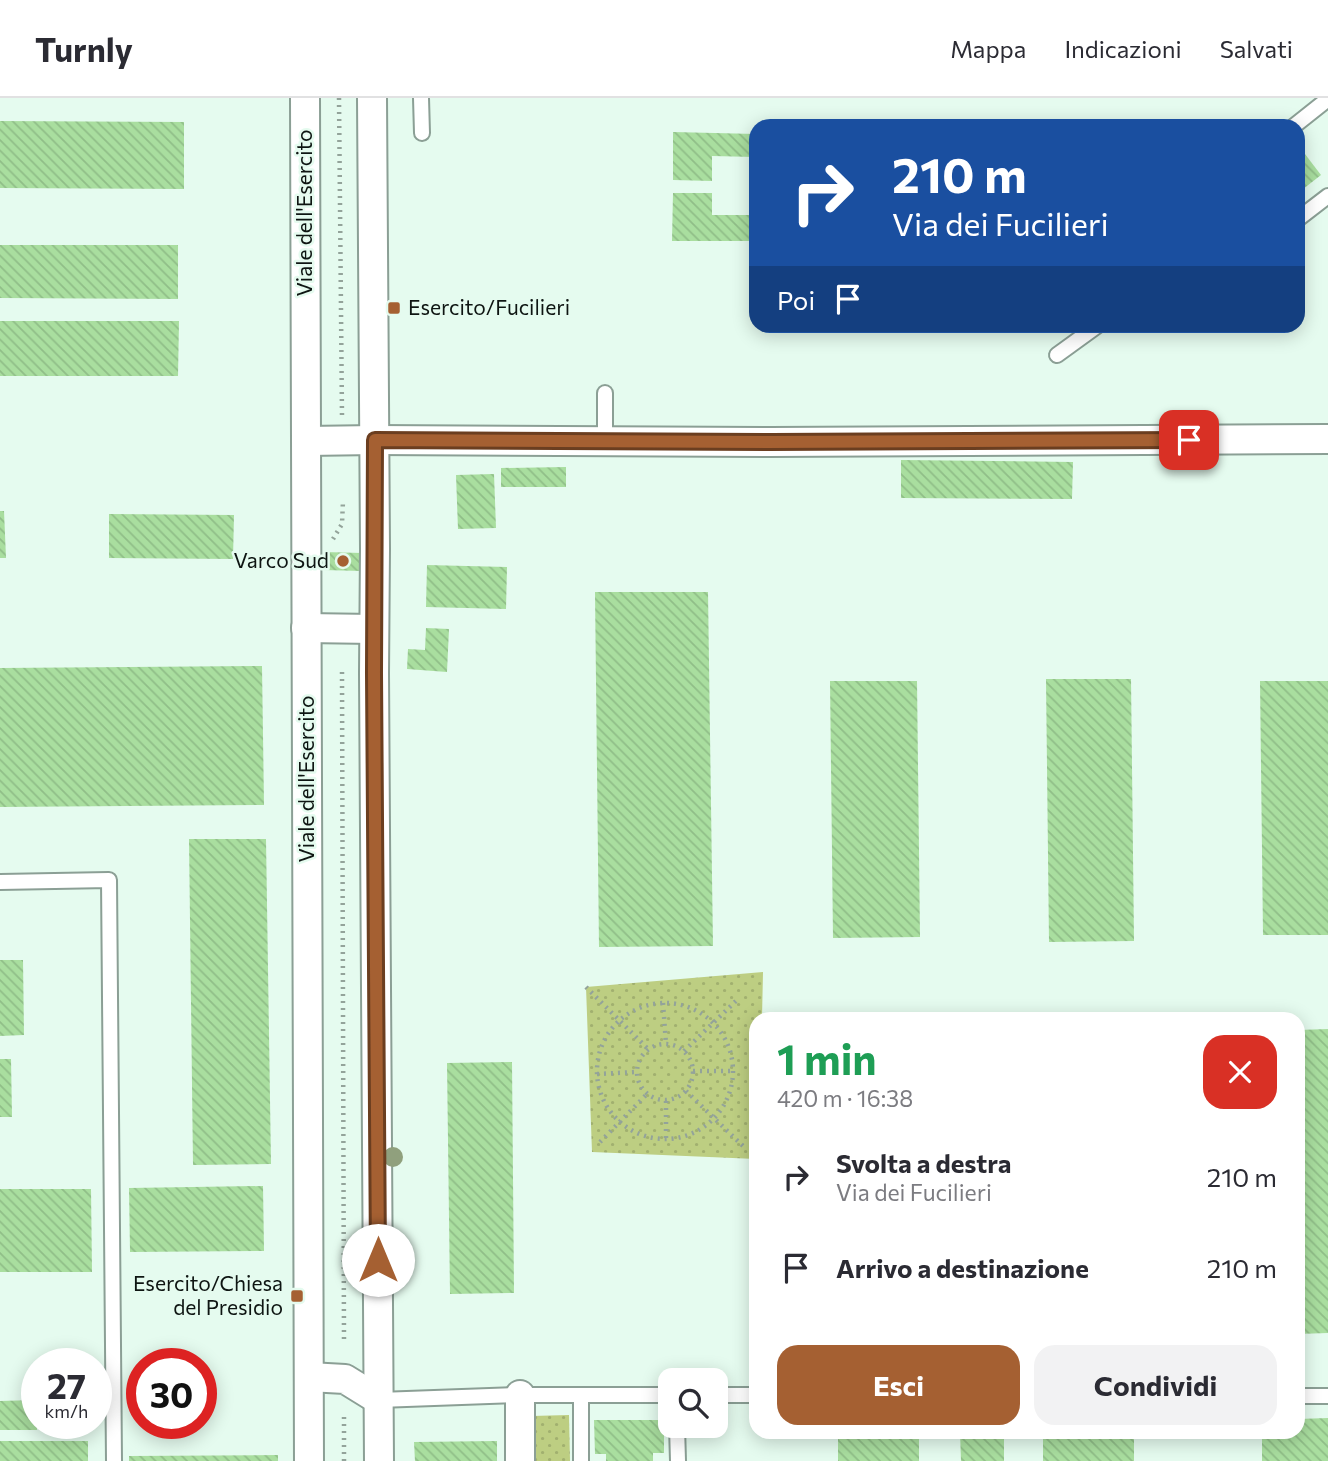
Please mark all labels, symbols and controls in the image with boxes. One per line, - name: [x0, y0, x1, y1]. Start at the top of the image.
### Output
- text: Turnly: [35, 28, 133, 69]
- text: Mappa: [950, 34, 1026, 63]
- text: Indicazioni: [1064, 34, 1182, 63]
- text: Salvati: [1220, 34, 1293, 63]
- street label: Viale dell'Esercito: [291, 129, 316, 297]
- text: 210 m: [892, 143, 1027, 203]
- icon: right: [777, 147, 868, 238]
- text: Via dei Fucilieri: [892, 203, 1109, 243]
- icon: arrive: [829, 280, 867, 318]
- text: Poi: [777, 284, 815, 315]
- place label: Esercito/Fucilieri: [408, 294, 570, 319]
- marker: Esercito/Fucilieri: [386, 300, 402, 316]
- pin: [1159, 410, 1219, 470]
- icon: arrive: [1170, 421, 1208, 459]
- place label: Varco Sud: [234, 547, 329, 572]
- marker: Varco Sud: [335, 553, 351, 569]
- street label: Viale dell'Esercito: [293, 695, 318, 863]
- text: 1 min: [777, 1032, 877, 1084]
- button: close: [1203, 1035, 1277, 1109]
- text: 420 m · 16:38: [777, 1084, 913, 1112]
- text: Svolta a destra: [836, 1147, 1011, 1178]
- icon: right: [777, 1158, 815, 1196]
- text: 210 m: [1207, 1161, 1277, 1192]
- text: Via dei Fucilieri: [836, 1178, 992, 1206]
- position arrow: [341, 1223, 415, 1297]
- icon: arrive: [777, 1249, 815, 1287]
- text: Arrivo a destinazione: [836, 1252, 1089, 1283]
- text: 210 m: [1207, 1252, 1277, 1283]
- place label: Esercito/Chiesa del Presidio: [133, 1270, 283, 1319]
- marker: Esercito/Chiesa del Presidio: [289, 1288, 305, 1304]
- button: Esci: [777, 1345, 1020, 1425]
- button: Condividi: [1034, 1345, 1277, 1425]
- speed limit sign: 30: [126, 1348, 217, 1439]
- text: 27: [47, 1363, 86, 1406]
- map controls: [658, 1368, 728, 1438]
- button: search: [658, 1368, 728, 1438]
- text: km/h: [45, 1400, 88, 1422]

